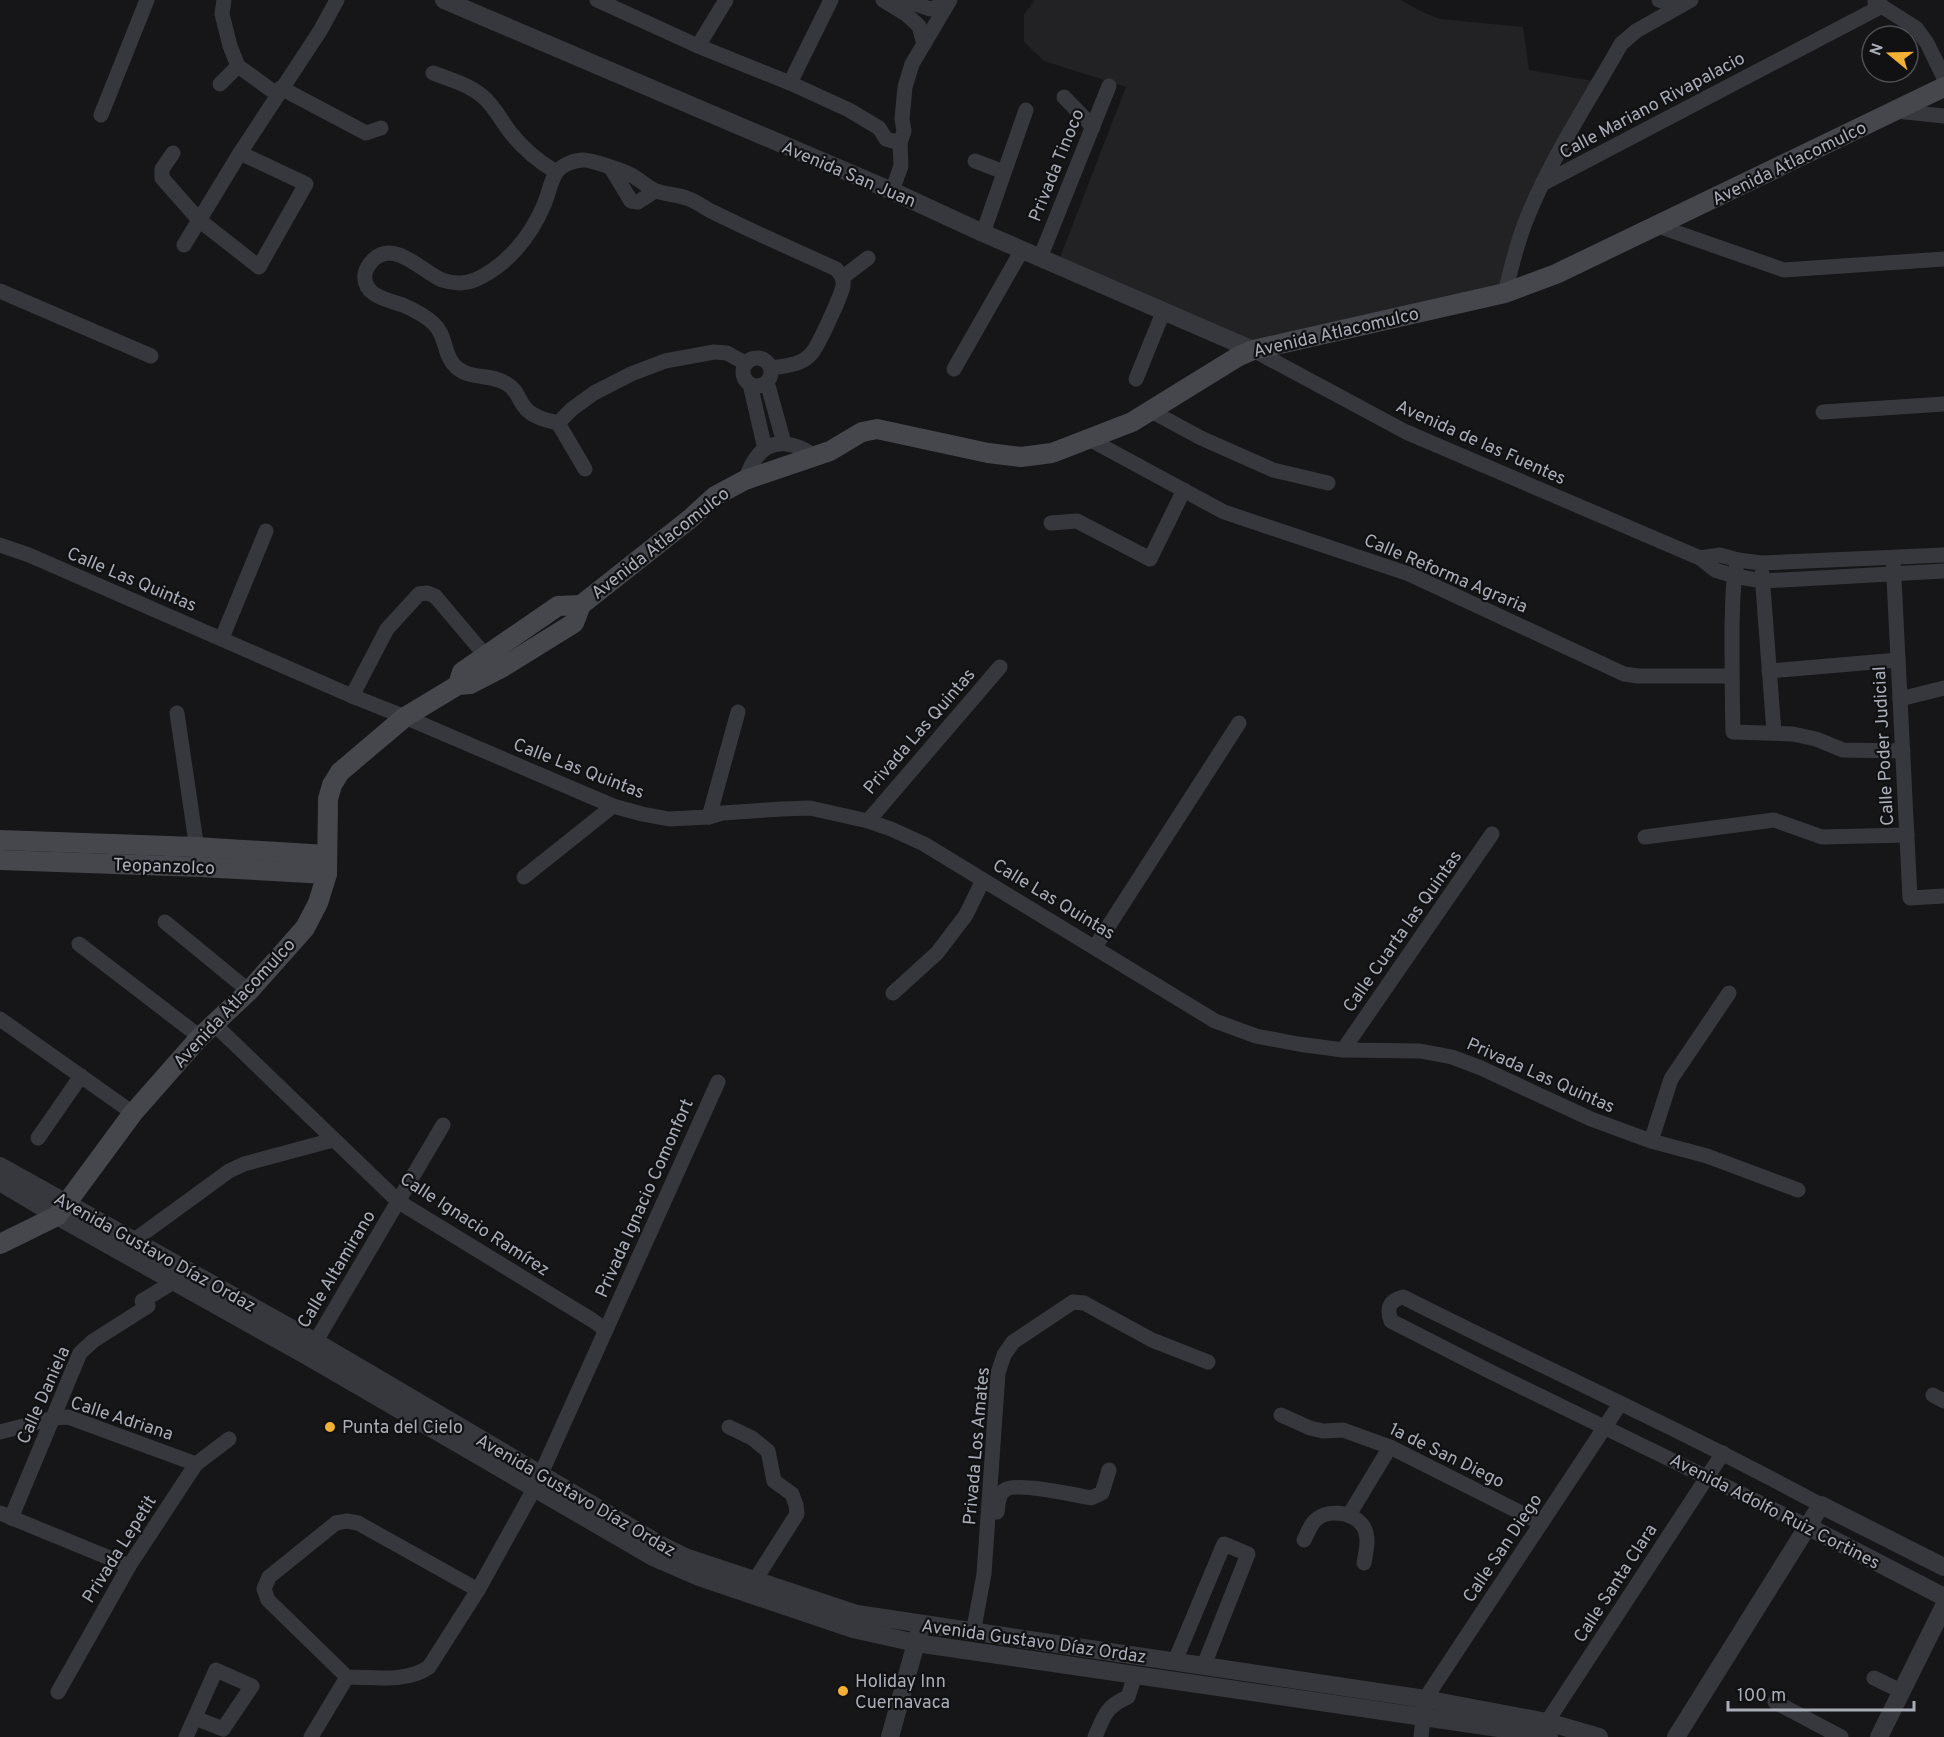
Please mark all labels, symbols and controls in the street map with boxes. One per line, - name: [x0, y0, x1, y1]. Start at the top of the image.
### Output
- north arrow: [1860, 24, 1920, 84]
- text: N: [1866, 41, 1889, 58]
- street label: Calle Mariano Rivapalacio: [1556, 48, 1750, 165]
- street label: Privada Tinoco: [1024, 106, 1090, 225]
- street label: Avenida Atlacomulco: [1708, 117, 1871, 212]
- street label: Avenida San Juan: [778, 137, 919, 214]
- street label: Avenida Atlacomulco: [1251, 303, 1421, 364]
- street label: Avenida de las Fuentes: [1392, 396, 1569, 491]
- street label: Avenida Atlacomulco: [587, 483, 735, 605]
- street label: Calle Reforma Agraria: [1360, 529, 1531, 619]
- street label: Calle Las Quintas: [63, 543, 200, 618]
- street label: Privada Las Quintas: [859, 664, 981, 800]
- street label: Calle Poder Judicial: [1869, 666, 1900, 826]
- street label: Calle Las Quintas: [509, 734, 647, 805]
- street label: Calle Cuarta las Quintas: [1339, 846, 1468, 1017]
- street label: Teopanzolco: [113, 854, 215, 881]
- street label: Calle Las Quintas: [988, 855, 1119, 946]
- street label: Avenida Atlacomulco: [169, 934, 301, 1074]
- street label: Privada Las Quintas: [1463, 1033, 1618, 1119]
- street label: Privada Ignacio Comonfort: [591, 1096, 700, 1302]
- street label: Calle Ignacio Ramírez: [395, 1168, 553, 1282]
- street label: Avenida Gustavo Díaz Ordaz: [49, 1188, 259, 1318]
- street label: Calle Altamirano: [293, 1207, 382, 1333]
- street label: Calle Daniela: [13, 1343, 76, 1448]
- street label: Privada Los Amates: [959, 1366, 996, 1526]
- street label: Calle Adriana: [67, 1392, 176, 1447]
- place label: Punta del Cielo: [342, 1417, 463, 1440]
- street label: 1a de San Diego: [1385, 1418, 1508, 1494]
- marker: Punta del Cielo: [323, 1420, 337, 1434]
- street label: Avenida Gustavo Díaz Ordaz: [471, 1430, 679, 1563]
- street label: Avenida Adolfo Ruiz Cortines: [1665, 1449, 1883, 1575]
- street label: Calle San Diego: [1458, 1490, 1548, 1608]
- street label: Privada Lepetit: [78, 1492, 163, 1608]
- street label: Calle Santa Clara: [1569, 1520, 1663, 1648]
- street label: Avenida Gustavo Díaz Ordaz: [920, 1615, 1148, 1670]
- place label: Holiday Inn Cuernavaca: [855, 1671, 950, 1715]
- scale bar: [1728, 1674, 1914, 1712]
- marker: Holiday Inn Cuernavaca: [836, 1684, 850, 1698]
- text: 100 m: [1737, 1685, 1786, 1708]

